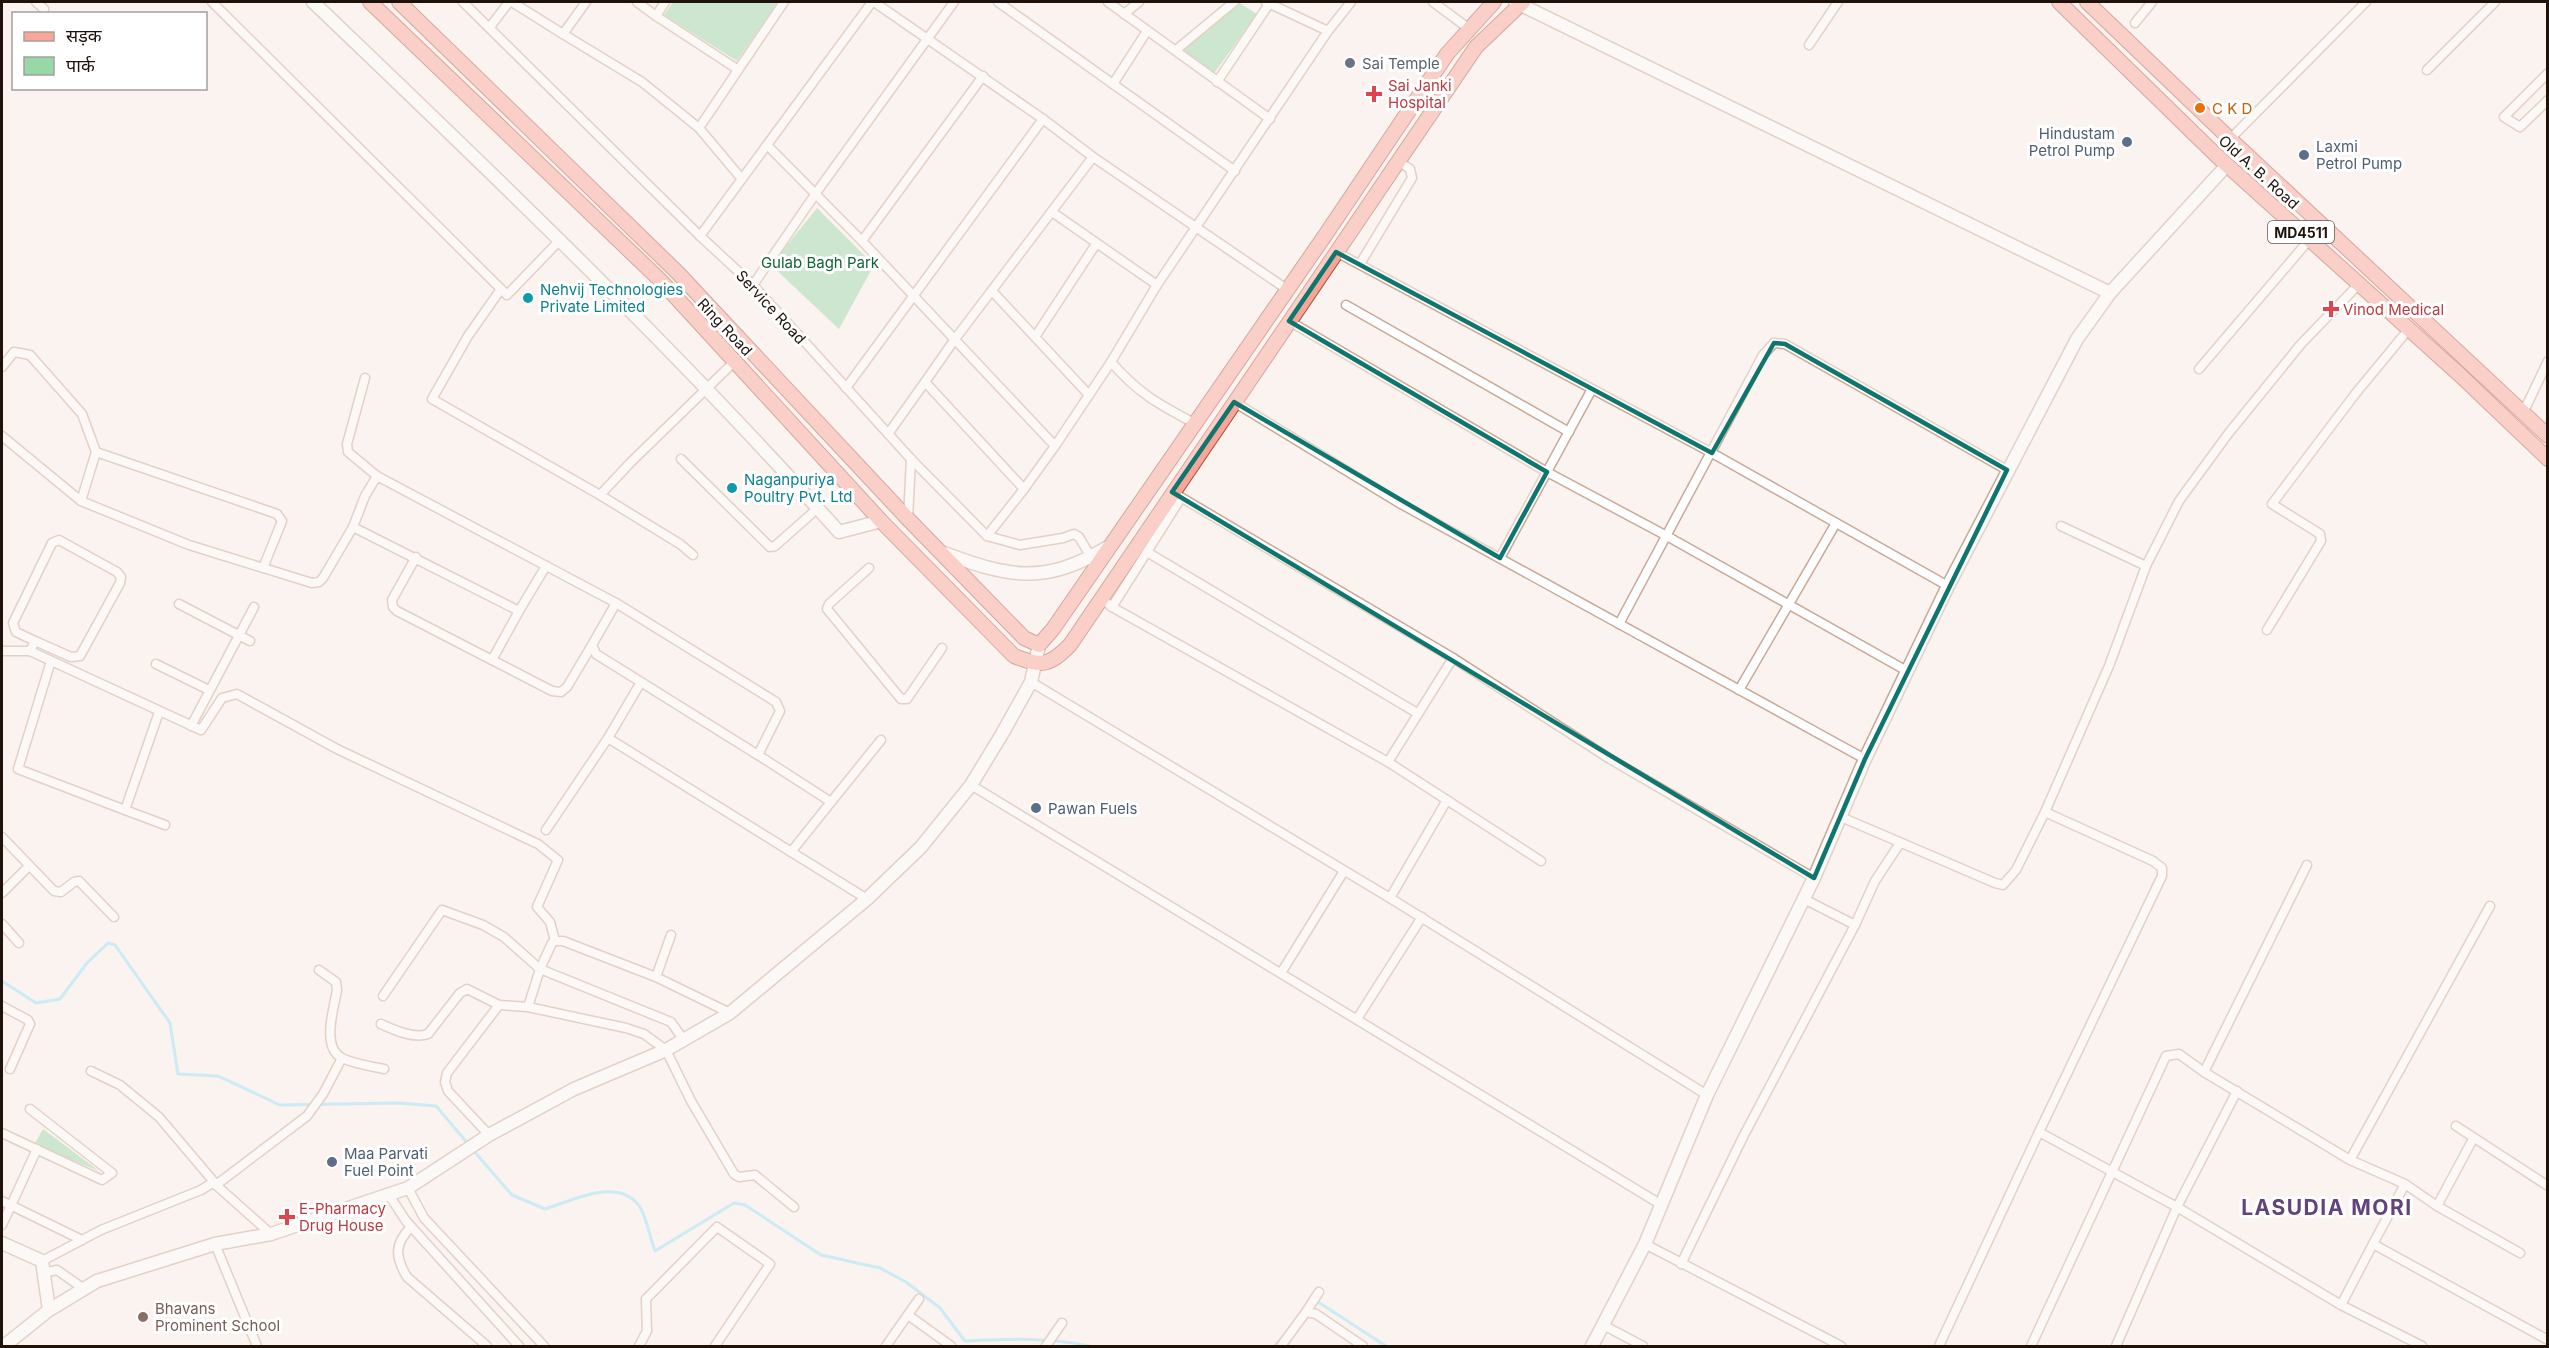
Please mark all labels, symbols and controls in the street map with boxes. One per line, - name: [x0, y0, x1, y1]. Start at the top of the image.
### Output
- legend: [12, 12, 207, 90]
- text: सड़क: [66, 25, 103, 46]
- place label: Sai Temple: [1362, 54, 1440, 73]
- text: पार्क: [66, 55, 96, 76]
- marker: Sai Temple: [1343, 56, 1357, 70]
- place label: Sai Janki Hospital: [1388, 76, 1452, 112]
- marker: Sai Janki Hospital: [1365, 85, 1383, 103]
- place label: C K D: [2212, 99, 2252, 118]
- marker: C K D: [2193, 101, 2207, 115]
- place label: Hindustam Petrol Pump: [2029, 124, 2115, 160]
- street label: Old A. B. Road: [2215, 131, 2303, 213]
- marker: Hindustam Petrol Pump: [2120, 135, 2134, 149]
- place label: Laxmi Petrol Pump: [2316, 137, 2402, 173]
- marker: Laxmi Petrol Pump: [2297, 148, 2311, 162]
- road number: MD4511: [2268, 221, 2334, 243]
- park label: Gulab Bagh Park: [761, 253, 880, 272]
- street label: Service Road: [732, 266, 810, 348]
- place label: Nehvij Technologies Private Limited: [540, 280, 683, 316]
- marker: Nehvij Technologies Private Limited: [521, 291, 535, 305]
- street label: Ring Road: [694, 294, 756, 360]
- place label: Vinod Medical: [2343, 300, 2444, 319]
- marker: Vinod Medical: [2324, 302, 2338, 316]
- place label: Naganpuriya Poultry Pvt. Ltd: [744, 470, 852, 506]
- marker: Naganpuriya Poultry Pvt. Ltd: [725, 481, 739, 495]
- place label: Pawan Fuels: [1048, 799, 1137, 818]
- marker: Pawan Fuels: [1029, 801, 1043, 815]
- place label: Maa Parvati Fuel Point: [344, 1144, 428, 1180]
- marker: Maa Parvati Fuel Point: [325, 1155, 339, 1169]
- district label: LASUDIA MORI: [2241, 1195, 2413, 1220]
- place label: E-Pharmacy Drug House: [299, 1199, 387, 1235]
- marker: E-Pharmacy Drug House: [280, 1210, 294, 1224]
- place label: Bhavans Prominent School: [155, 1299, 280, 1335]
- marker: Bhavans Prominent School: [136, 1310, 150, 1324]

